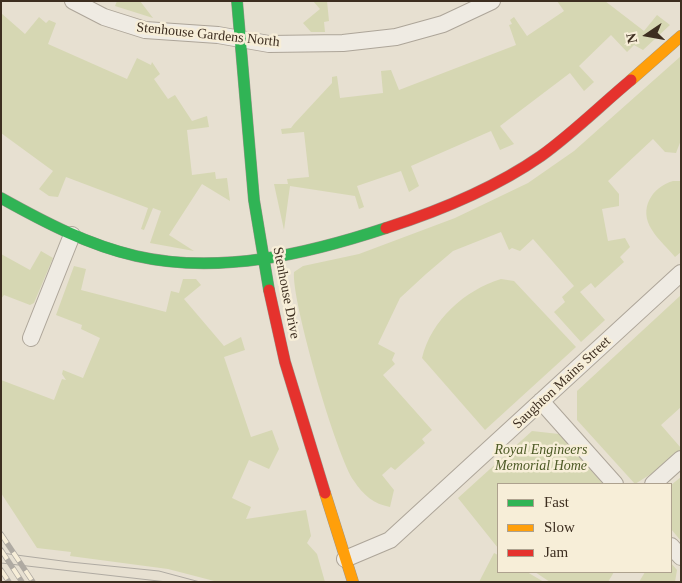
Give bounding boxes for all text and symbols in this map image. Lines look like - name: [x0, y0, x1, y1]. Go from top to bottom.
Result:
- north arrow: [622, 10, 672, 60]
- street label: Stenhouse Gardens North: [136, 19, 280, 51]
- text: N: [623, 32, 640, 45]
- street label: Stenhouse Drive: [269, 246, 303, 340]
- street label: Saughton Mains Street: [510, 333, 614, 433]
- park label: Royal Engineers Memorial Home: [495, 442, 587, 474]
- legend: [497, 483, 672, 573]
- text: Fast: [544, 494, 569, 510]
- text: Slow: [544, 519, 575, 535]
- text: Jam: [544, 544, 568, 560]

